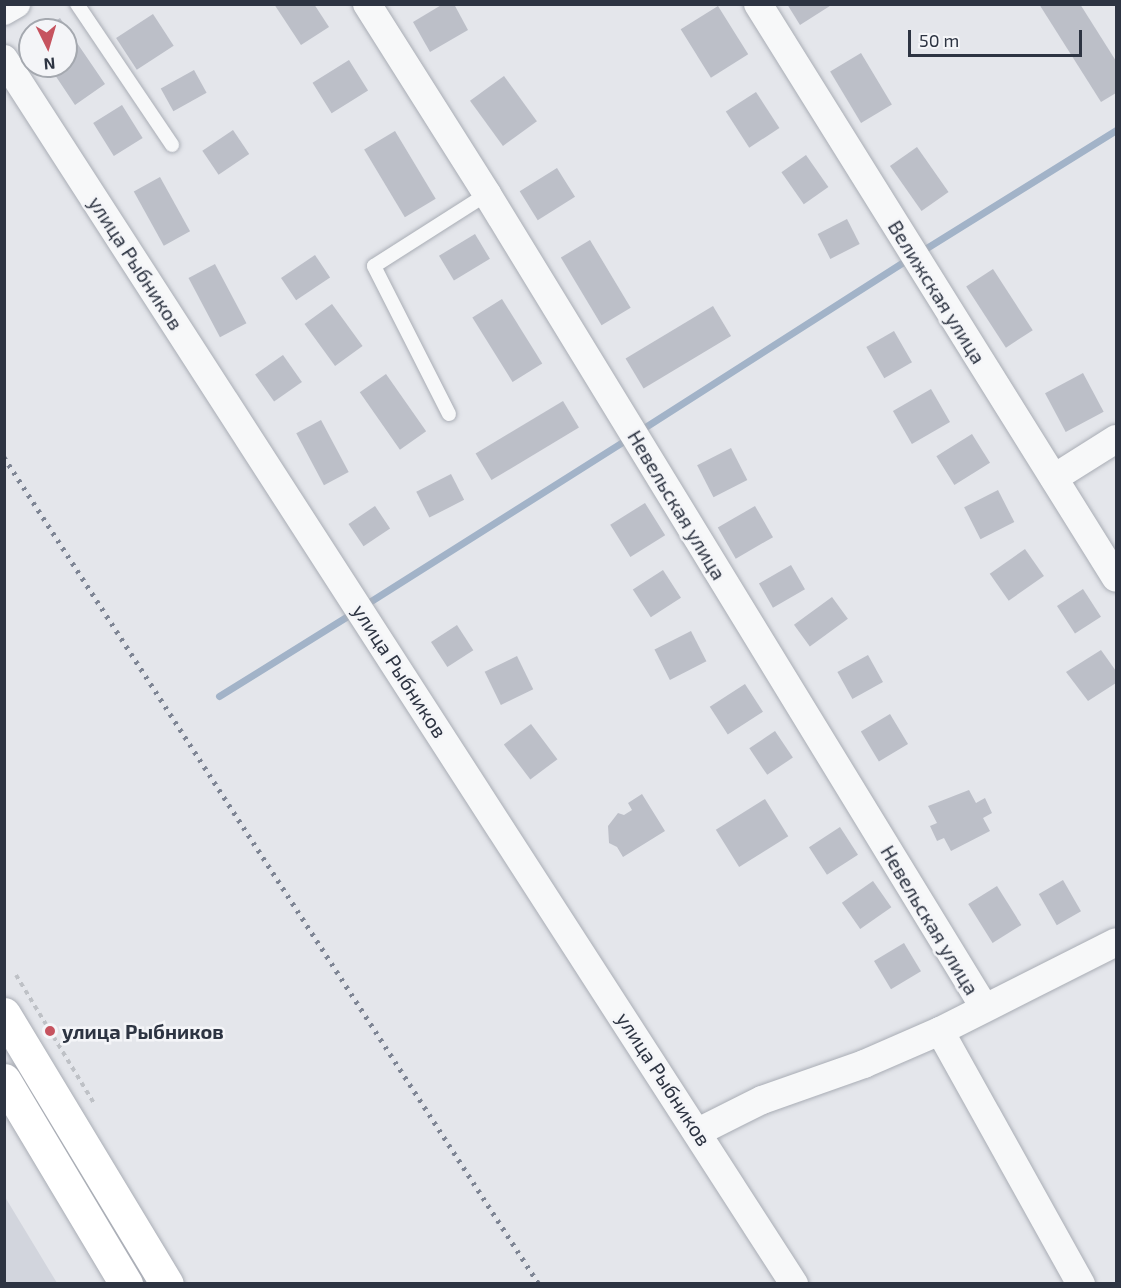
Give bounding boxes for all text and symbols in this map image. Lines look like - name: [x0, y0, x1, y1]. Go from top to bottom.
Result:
- north arrow: [18, 18, 78, 78]
- scale bar: [911, 18, 1085, 56]
- text: 50 m: [919, 29, 959, 51]
- text: N: [43, 54, 56, 74]
- street label: улица Рыбников: [84, 192, 188, 334]
- street label: Велижская улица: [883, 216, 991, 368]
- street label: Невельская улица: [623, 426, 731, 584]
- street label: улица Рыбников: [348, 600, 452, 742]
- street label: Невельская улица: [876, 841, 984, 999]
- street label: улица Рыбников: [612, 1008, 716, 1150]
- place label: улица Рыбников: [62, 1019, 224, 1043]
- marker: улица Рыбников: [43, 1024, 57, 1038]

